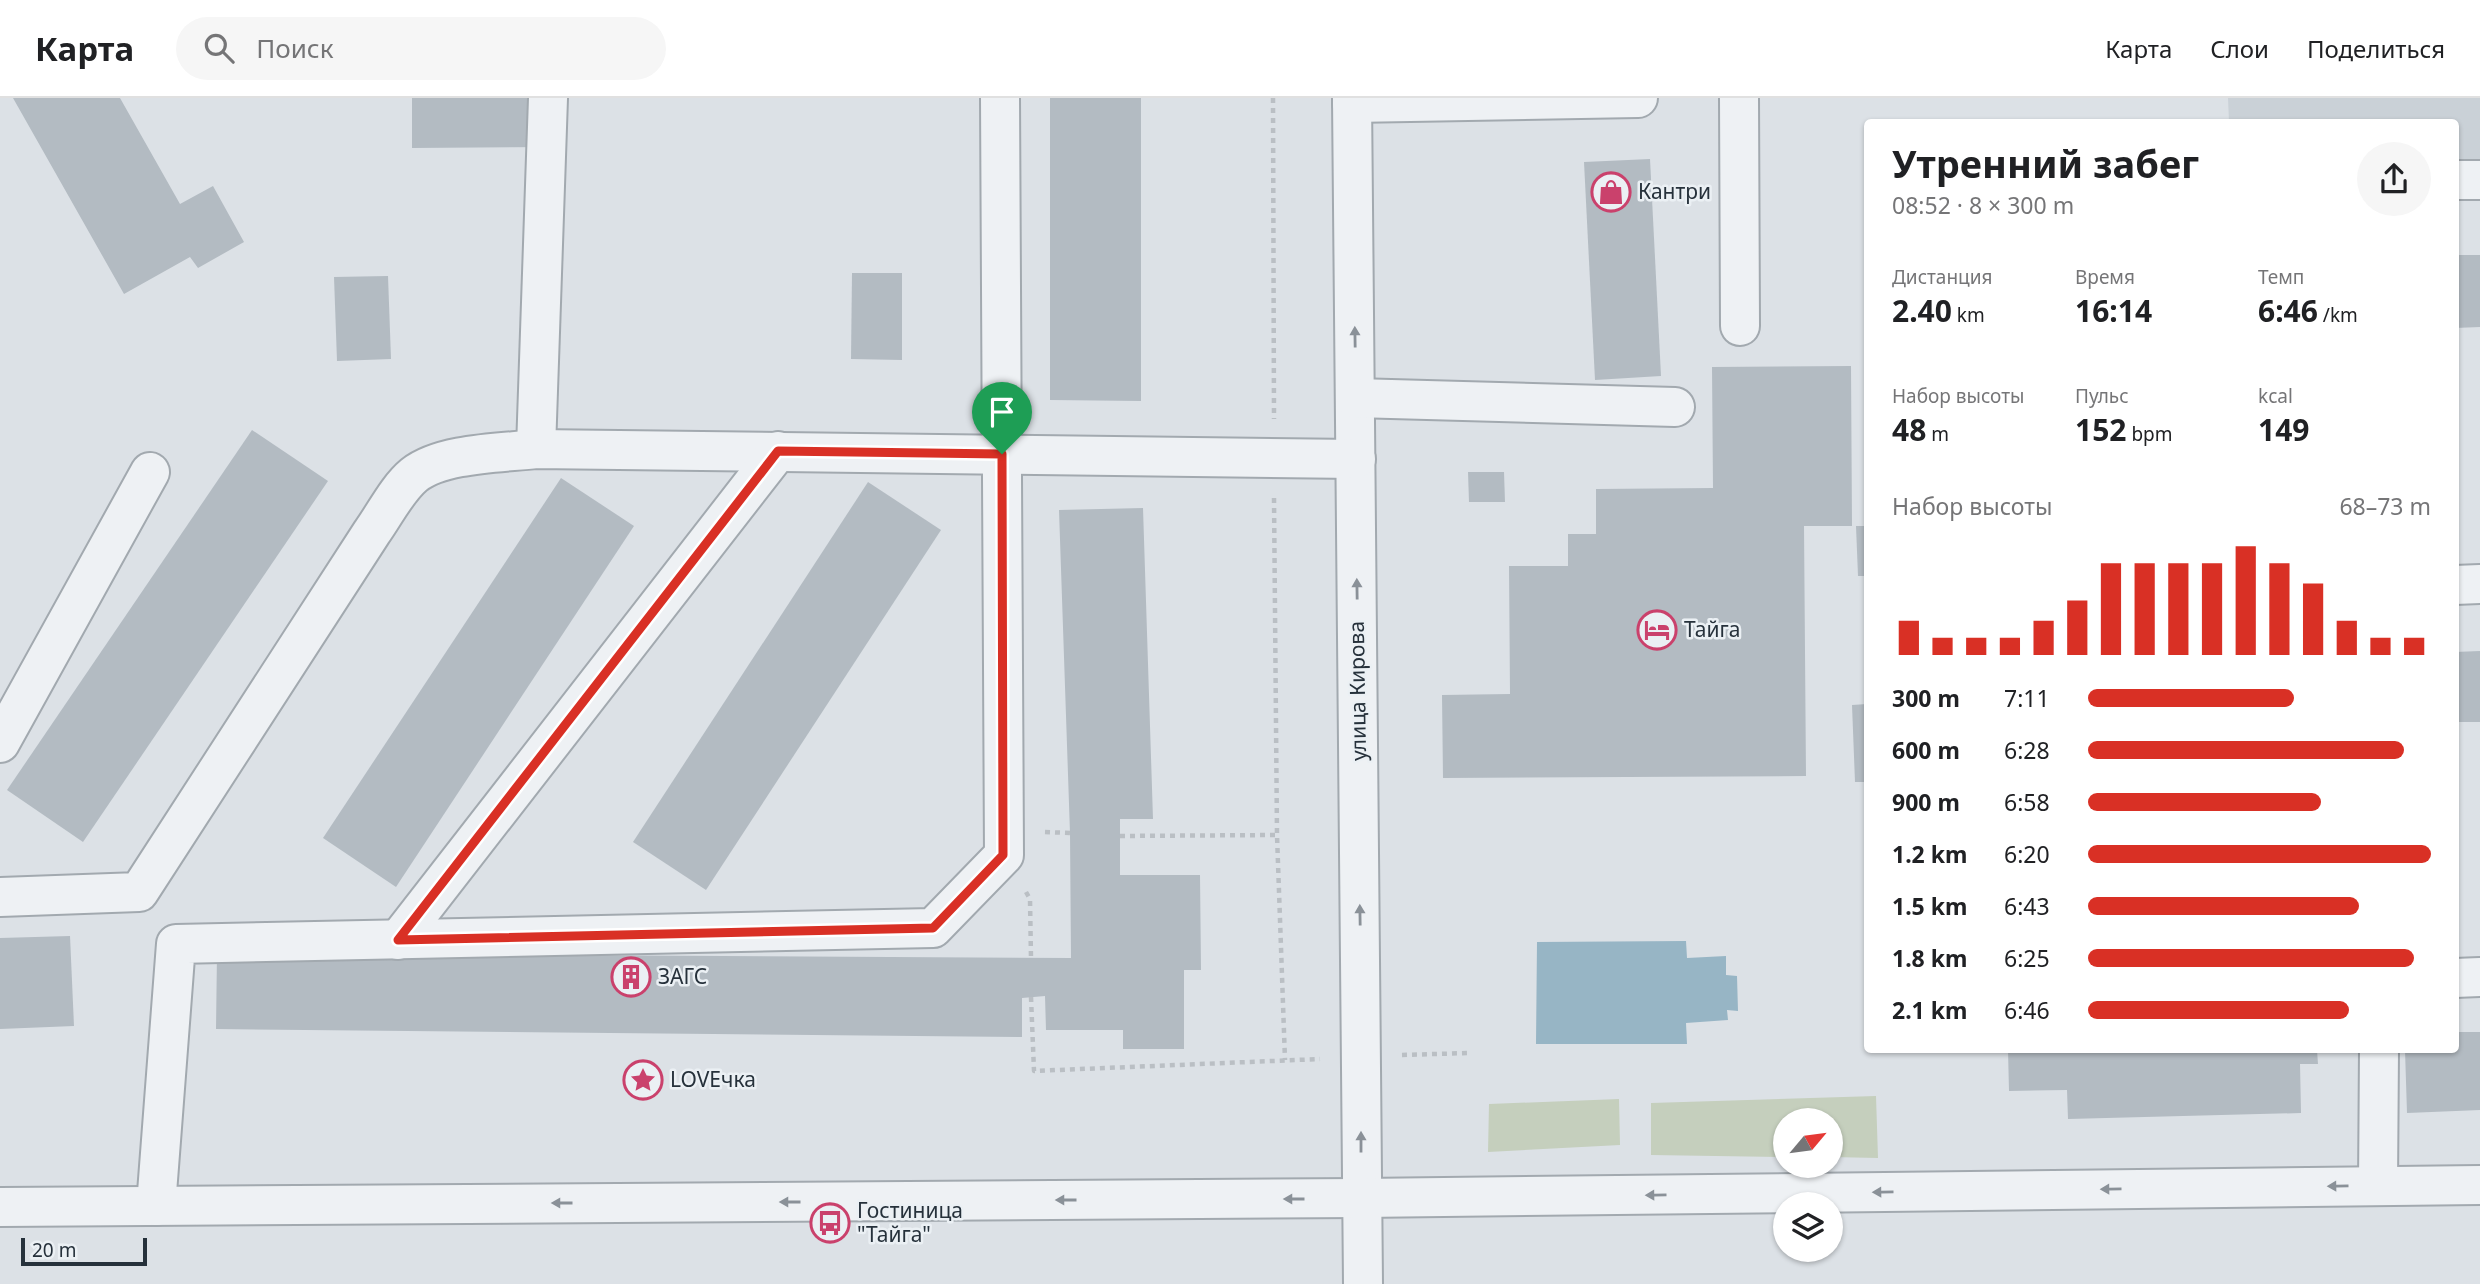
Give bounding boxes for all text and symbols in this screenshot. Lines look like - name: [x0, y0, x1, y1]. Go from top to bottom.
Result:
- search box: [176, 17, 666, 80]
- text: Карта: [35, 26, 134, 71]
- icon: search: [200, 29, 238, 67]
- text: Поиск: [256, 30, 333, 66]
- text: Карта: [2105, 32, 2172, 65]
- text: Слои: [2210, 32, 2269, 65]
- text: Поделиться: [2307, 32, 2445, 65]
- text: Утренний забег: [1892, 137, 2199, 189]
- button: share: [2357, 142, 2431, 216]
- shop icon: Кантри: [1590, 171, 1632, 213]
- place label: Кантри: [1638, 177, 1711, 205]
- text: 08:52 · 8 × 300 m: [1892, 189, 2074, 221]
- text: Дистанция: [1892, 264, 1992, 290]
- text: Время: [2075, 264, 2135, 290]
- text: Темп: [2258, 264, 2304, 290]
- text: 2.40: [1892, 290, 1952, 331]
- text: 16:14: [2075, 290, 2152, 331]
- text: 6:46: [2258, 290, 2318, 331]
- text: km: [1952, 302, 1985, 328]
- text: /km: [2318, 302, 2358, 328]
- one-way arrow: [1349, 326, 1360, 348]
- pin: [972, 382, 1032, 454]
- text: Набор высоты: [1892, 383, 2024, 409]
- text: Пульс: [2075, 383, 2129, 409]
- text: kcal: [2258, 383, 2293, 409]
- icon: arrive: [983, 393, 1021, 431]
- text: 48: [1892, 409, 1926, 450]
- text: 152: [2075, 409, 2126, 450]
- text: 149: [2258, 409, 2309, 450]
- text: m: [1926, 421, 1949, 447]
- text: bpm: [2126, 421, 2173, 447]
- text: Набор высоты: [1892, 490, 2052, 522]
- text: 68–73 m: [2339, 490, 2431, 522]
- one-way arrow: [1351, 578, 1363, 600]
- hotel icon: Тайга: [1636, 609, 1678, 651]
- place label: Тайга: [1684, 615, 1740, 643]
- street label: улица Кирова: [1342, 621, 1372, 761]
- text: 300 m: [1892, 682, 1960, 714]
- text: 7:11: [2004, 682, 2050, 714]
- text: 600 m: [1892, 734, 1960, 766]
- text: 6:28: [2004, 734, 2050, 766]
- text: 900 m: [1892, 786, 1960, 818]
- text: 6:58: [2004, 786, 2050, 818]
- text: 1.2 km: [1892, 838, 1967, 870]
- text: 6:20: [2004, 838, 2050, 870]
- text: 1.5 km: [1892, 890, 1967, 922]
- text: 6:43: [2004, 890, 2050, 922]
- one-way arrow: [1354, 904, 1365, 926]
- text: 1.8 km: [1892, 942, 1967, 974]
- text: 6:25: [2004, 942, 2050, 974]
- building icon: ЗАГС: [610, 956, 652, 998]
- place label: ЗАГС: [658, 962, 707, 990]
- text: 2.1 km: [1892, 994, 1967, 1026]
- text: 6:46: [2004, 994, 2050, 1026]
- place icon: LOVEчка: [622, 1059, 664, 1101]
- place label: LOVEчка: [670, 1065, 756, 1093]
- north arrow: [1773, 1108, 1843, 1178]
- map controls: [1773, 1108, 1843, 1262]
- one-way arrow: [1356, 1131, 1367, 1153]
- one-way arrow: [2327, 1180, 2349, 1192]
- one-way arrow: [2100, 1183, 2122, 1195]
- one-way arrow: [1872, 1186, 1894, 1198]
- one-way arrow: [1645, 1189, 1667, 1200]
- button: layers: [1773, 1192, 1843, 1262]
- one-way arrow: [1282, 1193, 1304, 1204]
- one-way arrow: [1055, 1194, 1077, 1206]
- one-way arrow: [778, 1196, 800, 1208]
- place label: Гостиница "Тайга": [857, 1196, 963, 1248]
- one-way arrow: [551, 1197, 573, 1209]
- bus stop icon: Гостиница "Тайга": [809, 1202, 851, 1244]
- scale bar: [21, 1235, 147, 1267]
- text: 20 m: [32, 1237, 76, 1263]

